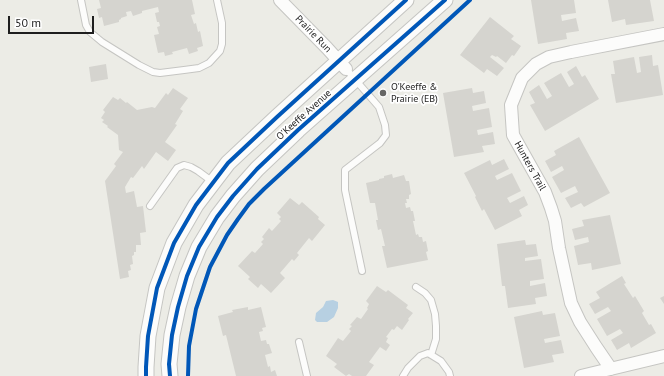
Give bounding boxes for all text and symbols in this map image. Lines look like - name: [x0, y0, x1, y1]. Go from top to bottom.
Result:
- scale bar: [10, 8, 96, 34]
- street label: Prairie Run: [292, 13, 334, 55]
- text: 50 m: [15, 15, 41, 30]
- place label: O'Keeffe & Prairie (EB): [391, 81, 438, 104]
- street label: O'Keeffe Avenue: [274, 87, 334, 143]
- marker: O'Keeffe & Prairie (EB): [378, 88, 388, 98]
- street label: Hunters Trail: [511, 139, 549, 193]

